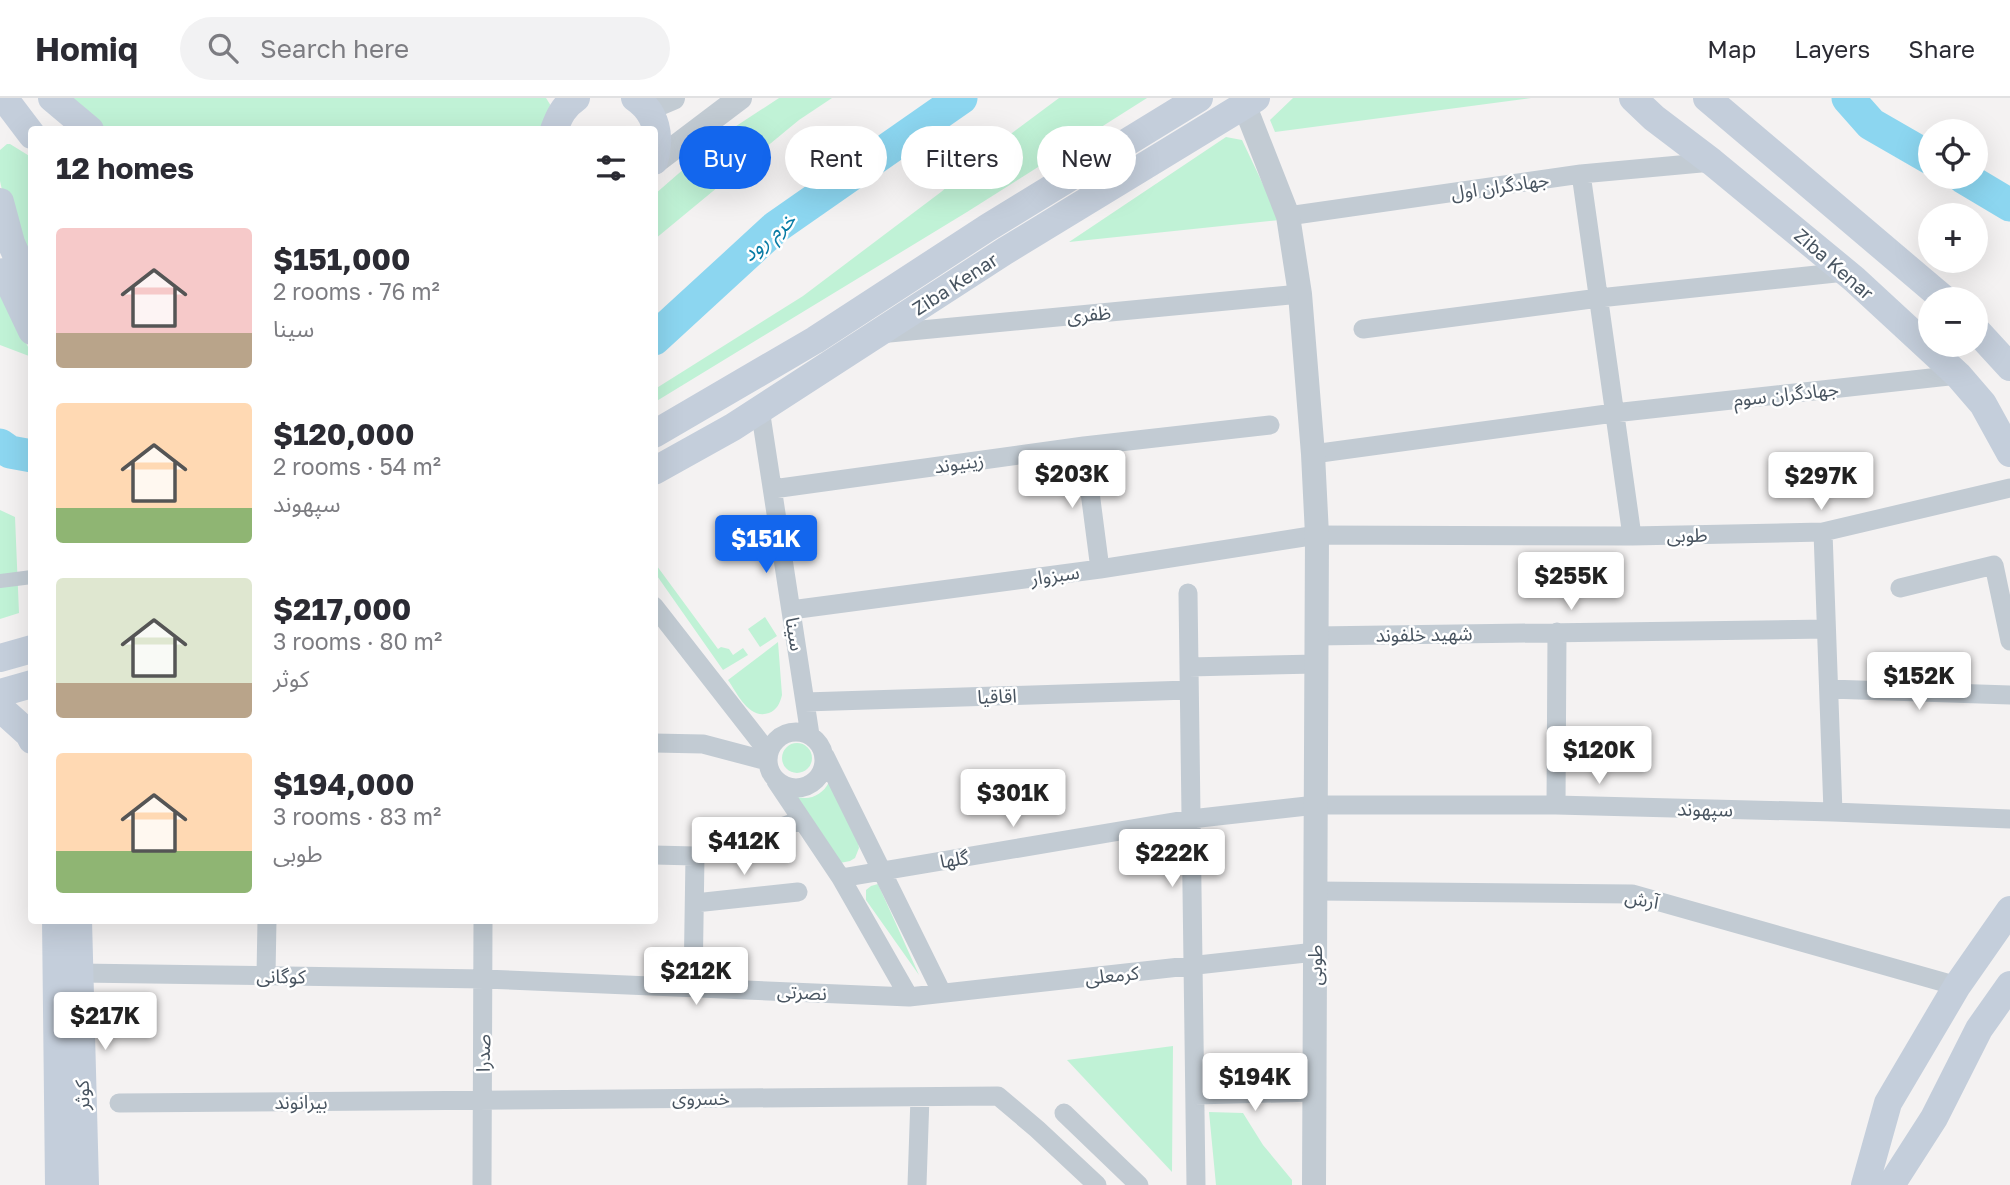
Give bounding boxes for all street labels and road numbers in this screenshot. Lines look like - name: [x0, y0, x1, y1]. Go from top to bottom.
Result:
- street label: جهادگران اول: [1449, 167, 1551, 205]
- street label: Ziba Kenar: [1790, 223, 1879, 305]
- street label: Ziba Kenar: [908, 247, 1002, 320]
- street label: ظفری: [1066, 300, 1112, 328]
- street label: جهادگران سوم: [1732, 377, 1840, 414]
- street label: زینیوند: [933, 448, 985, 478]
- street label: طوبی: [1666, 523, 1708, 547]
- street label: سبزوار: [1028, 560, 1081, 590]
- street label: سینا: [781, 615, 810, 653]
- street label: شهید خلفوند: [1375, 621, 1473, 647]
- street label: اقاقیا: [977, 683, 1017, 708]
- street label: سپهوند: [1677, 797, 1733, 823]
- street label: گلها: [938, 845, 971, 872]
- street label: آرش: [1623, 884, 1662, 914]
- street label: طوبی: [1303, 944, 1327, 985]
- street label: کرمعلی: [1084, 960, 1141, 990]
- street label: کوگانی: [256, 964, 307, 988]
- street label: نصرتی: [777, 979, 827, 1005]
- street label: صدرا: [471, 1034, 495, 1072]
- street label: کوثر: [70, 1079, 94, 1111]
- street label: خسروی: [672, 1086, 730, 1110]
- street label: بیرانوند: [274, 1090, 328, 1114]

